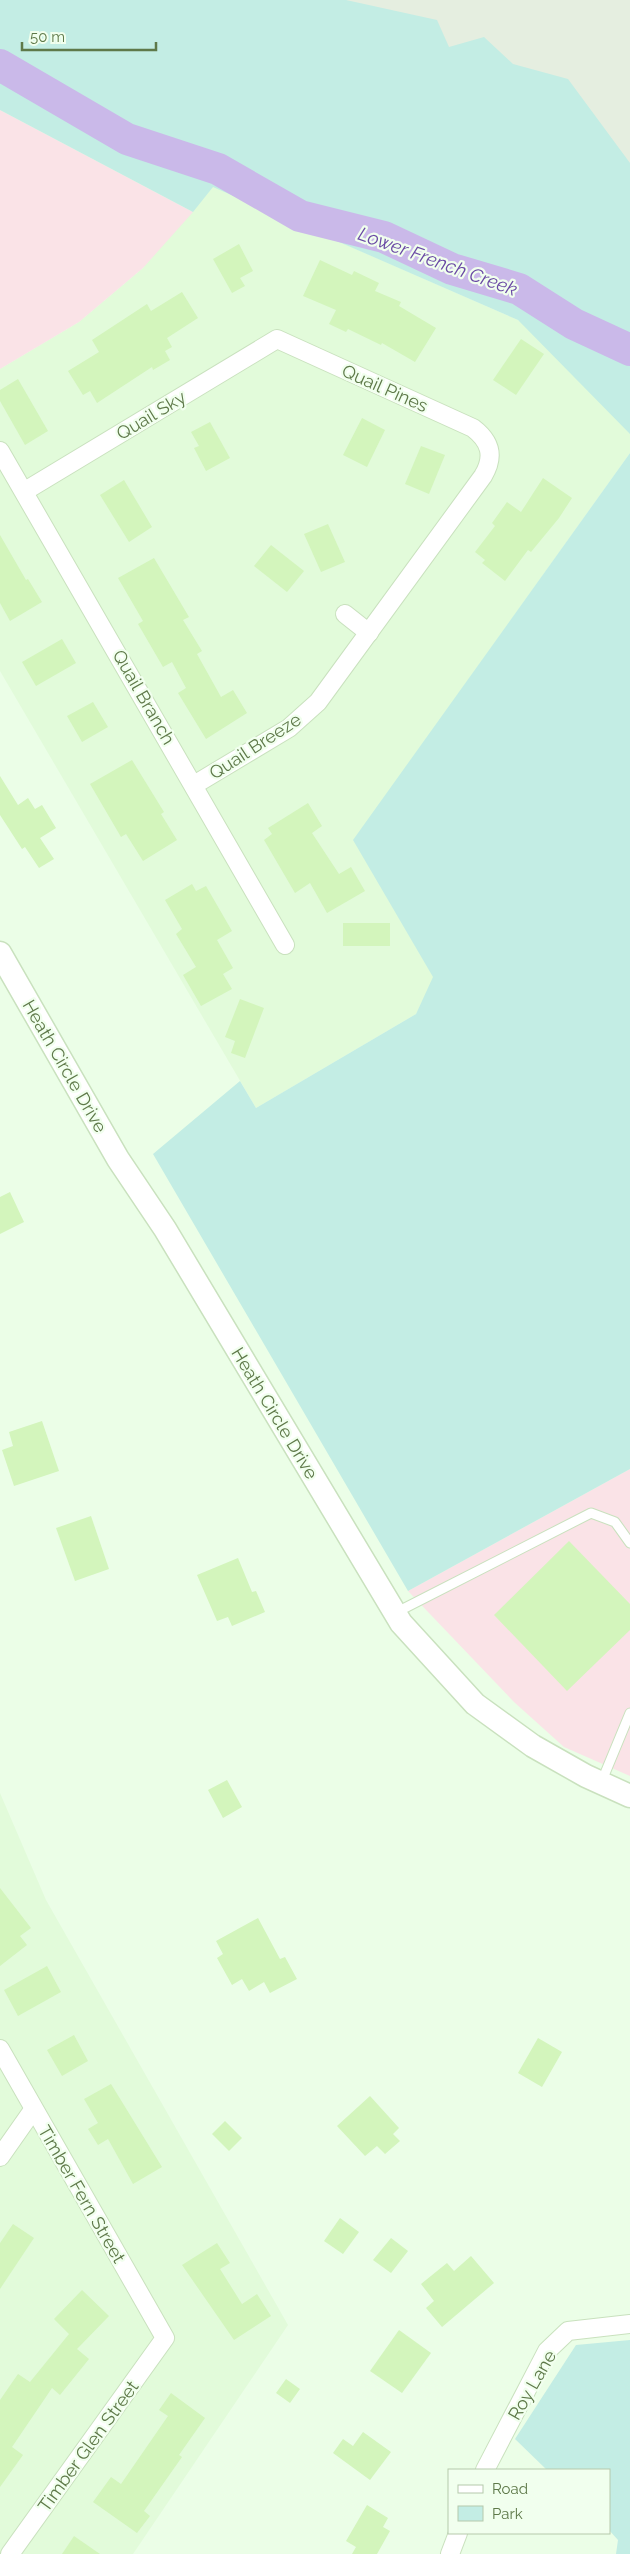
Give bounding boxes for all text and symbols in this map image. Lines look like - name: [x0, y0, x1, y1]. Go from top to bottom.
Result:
- scale bar: [22, 20, 156, 52]
- text: 50 m: [30, 28, 65, 46]
- water label: Lower French Creek: [355, 222, 521, 300]
- street label: Quail Pines: [339, 360, 431, 416]
- street label: Quail Sky: [113, 386, 190, 444]
- street label: Quail Branch: [108, 646, 180, 748]
- street label: Quail Breeze: [205, 708, 305, 783]
- street label: Heath Circle Drive: [18, 996, 112, 1136]
- street label: Heath Circle Drive: [227, 1343, 323, 1483]
- street label: Timber Fern Street: [34, 2121, 130, 2267]
- street label: Roy Lane: [504, 2346, 561, 2424]
- street label: Timber Glen Street: [33, 2376, 143, 2516]
- legend: [448, 2469, 610, 2534]
- text: Road: [492, 2480, 528, 2498]
- text: Park: [492, 2505, 523, 2523]

